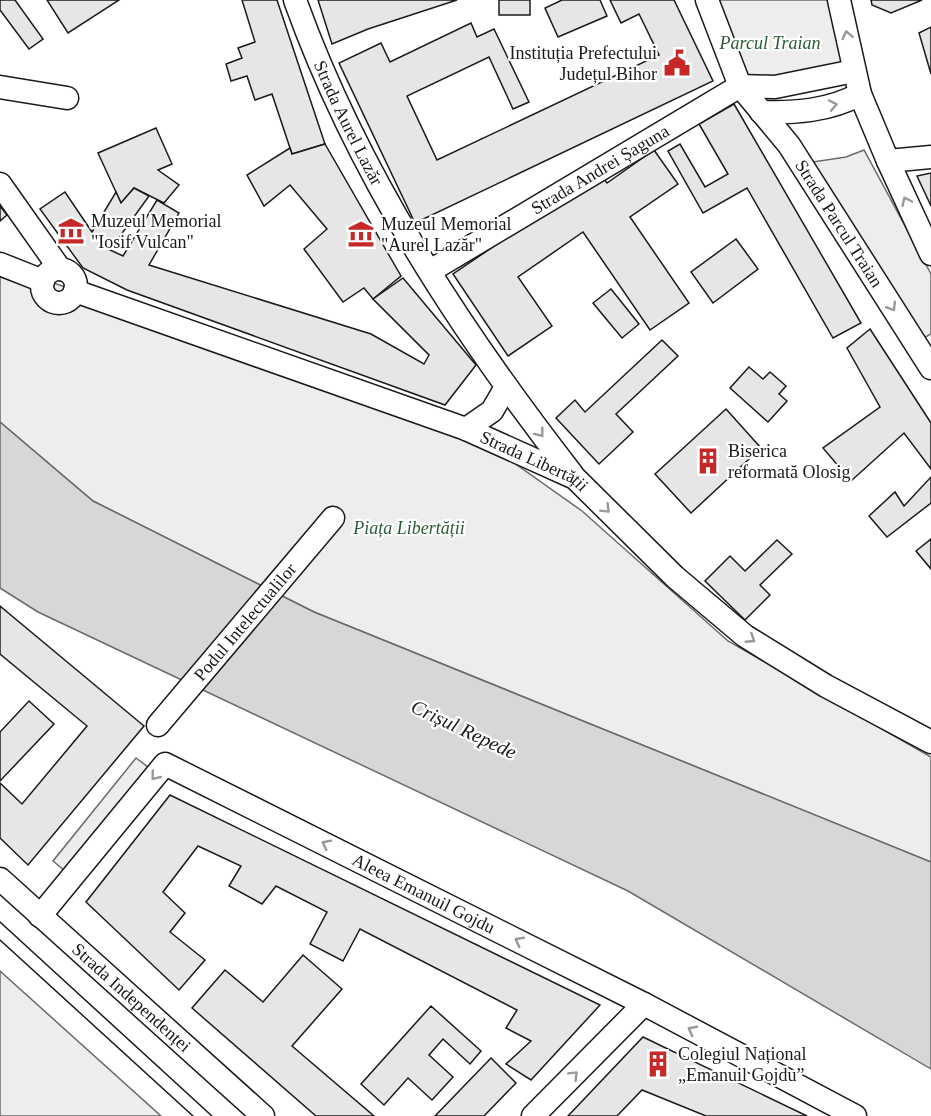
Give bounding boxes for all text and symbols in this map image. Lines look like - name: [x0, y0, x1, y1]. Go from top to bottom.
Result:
- one-way arrow: [841, 31, 854, 41]
- park label: Parcul Traian: [719, 33, 820, 53]
- place label: Instituția Prefectului Județul Bihor: [510, 43, 657, 84]
- public building icon: Instituția Prefectului Județul Bihor: [662, 48, 692, 78]
- street label: Strada Aurel Lazăr: [310, 58, 387, 189]
- one-way arrow: [827, 99, 837, 112]
- street label: Strada Andrei Șaguna: [527, 121, 673, 218]
- street label: Strada Parcul Traian: [791, 156, 887, 291]
- one-way arrow: [902, 196, 914, 207]
- place label: Muzeul Memorial "Iosif Vulcan": [91, 211, 221, 252]
- place label: Muzeul Memorial "Aurel Lazăr": [381, 214, 511, 255]
- museum icon: Muzeul Memorial "Iosif Vulcan": [56, 216, 86, 246]
- museum icon: Muzeul Memorial "Aurel Lazăr": [346, 219, 376, 249]
- one-way arrow: [885, 300, 896, 311]
- one-way arrow: [532, 426, 543, 437]
- street label: Strada Libertății: [477, 427, 592, 495]
- place label: Biserica reformată Olosig: [728, 441, 850, 482]
- building icon: Biserica reformată Olosig: [693, 446, 723, 476]
- one-way arrow: [599, 502, 610, 513]
- park label: Piața Libertății: [352, 518, 465, 538]
- street label: Podul Intelectualilor: [190, 559, 300, 685]
- one-way arrow: [745, 632, 756, 643]
- water label: Crișul Repede: [407, 695, 520, 764]
- one-way arrow: [152, 769, 163, 780]
- one-way arrow: [321, 840, 332, 851]
- street label: Aleea Emanuil Gojdu: [349, 849, 498, 938]
- one-way arrow: [514, 937, 525, 948]
- street label: Strada Independenței: [68, 939, 195, 1056]
- one-way arrow: [688, 1025, 699, 1037]
- place label: Colegiul Național „Emanuil Gojdu”: [678, 1044, 806, 1085]
- building icon: Colegiul Național „Emanuil Gojdu”: [643, 1049, 673, 1079]
- one-way arrow: [567, 1071, 578, 1082]

